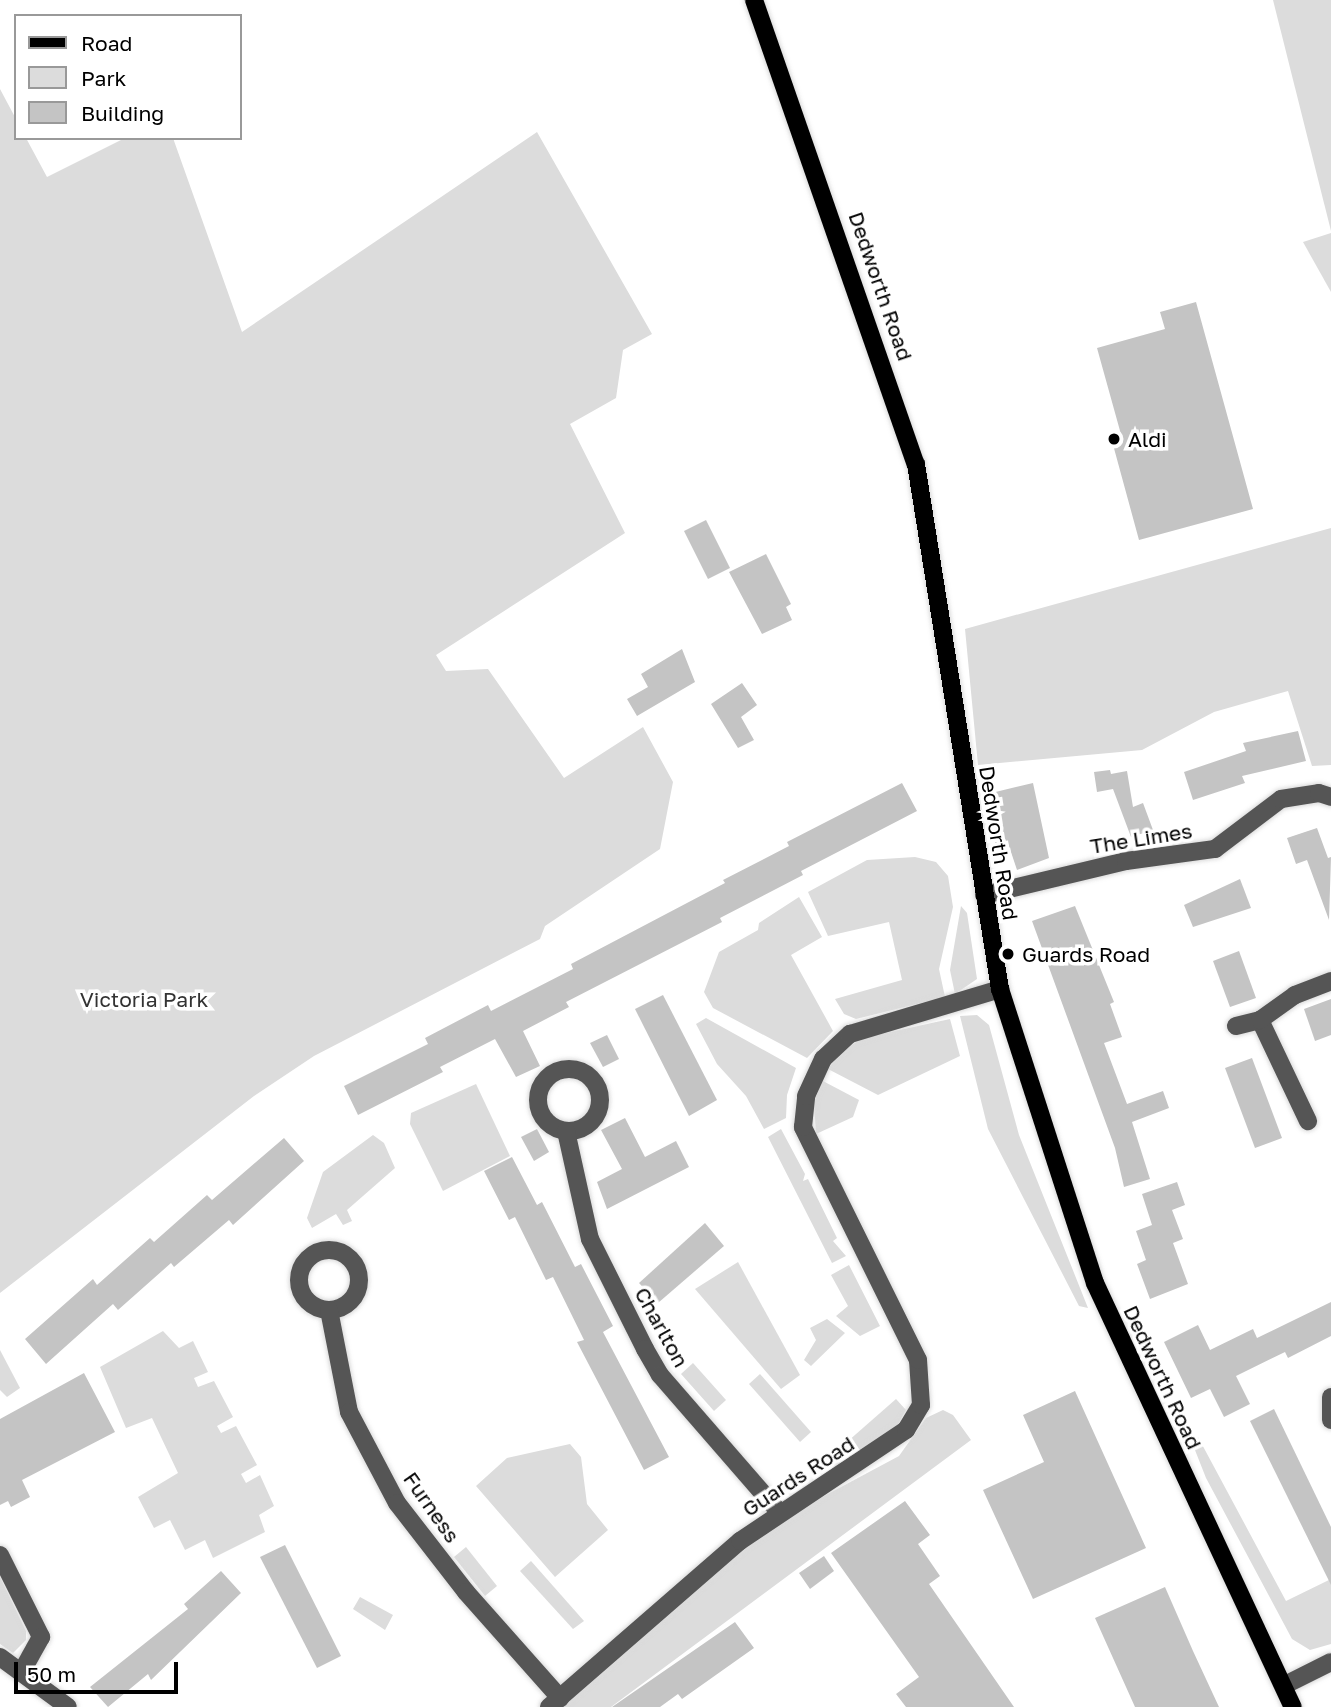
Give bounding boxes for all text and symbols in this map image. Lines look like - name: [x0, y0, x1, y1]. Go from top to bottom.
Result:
- legend: [14, 14, 242, 140]
- text: Road: [81, 30, 132, 56]
- text: Park: [81, 65, 126, 91]
- text: Building: [81, 100, 164, 126]
- street label: Dedworth Road: [844, 208, 918, 364]
- place label: Aldi: [1128, 426, 1167, 452]
- marker: Aldi: [1106, 431, 1122, 447]
- street label: Dedworth Road: [974, 764, 1024, 922]
- street label: The Limes: [1088, 818, 1194, 858]
- place label: Guards Road: [1022, 941, 1150, 967]
- marker: Guards Road: [1000, 946, 1016, 962]
- park label: Victoria Park: [80, 986, 208, 1012]
- street label: Charlton: [630, 1283, 694, 1371]
- street label: Dedworth Road: [1119, 1301, 1207, 1453]
- street label: Guards Road: [737, 1431, 859, 1521]
- street label: Furness: [399, 1467, 465, 1547]
- scale bar: [18, 1648, 182, 1692]
- text: 50 m: [27, 1661, 76, 1687]

